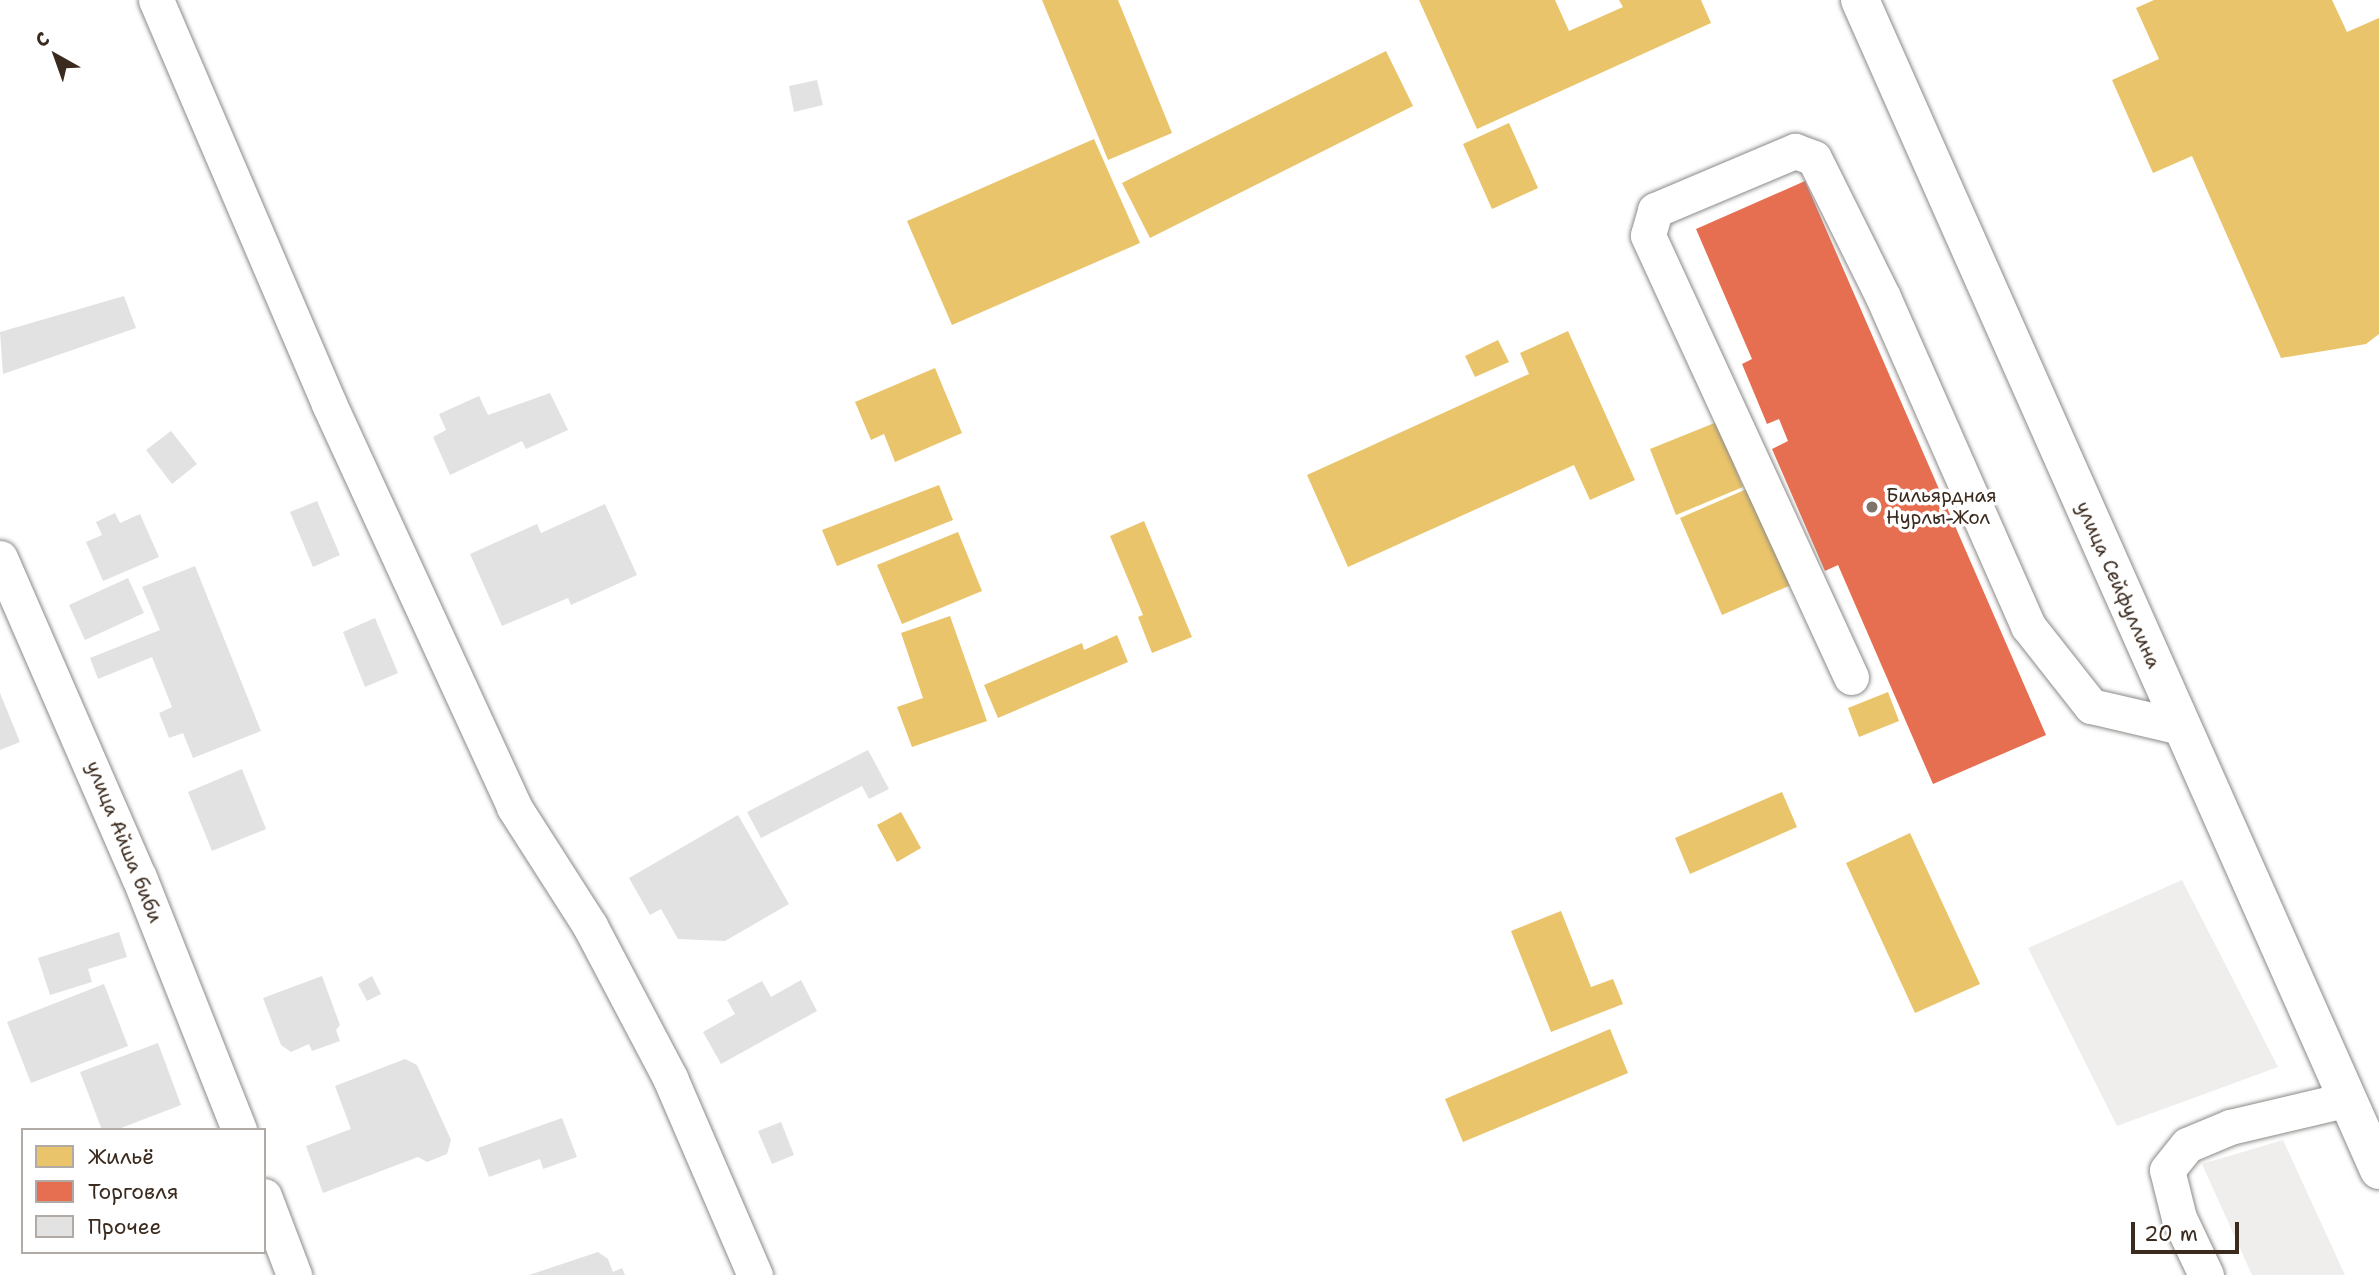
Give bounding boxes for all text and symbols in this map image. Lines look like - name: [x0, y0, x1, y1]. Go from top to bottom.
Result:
- north arrow: [21, 21, 91, 91]
- text: С: [30, 26, 55, 53]
- place label: Бильярдная Нурлы-Жол: [1886, 485, 1997, 529]
- street label: улица Сейфуллина: [2071, 498, 2165, 672]
- marker: Бильярдная Нурлы-Жол: [1864, 499, 1880, 515]
- street label: улица Айша биби: [81, 758, 167, 926]
- legend: [21, 1128, 266, 1254]
- text: Жильё: [88, 1143, 154, 1171]
- text: Торговля: [88, 1178, 178, 1206]
- scale bar: [2134, 1208, 2242, 1252]
- text: Прочее: [88, 1213, 161, 1241]
- text: 20 m: [2144, 1220, 2198, 1248]

